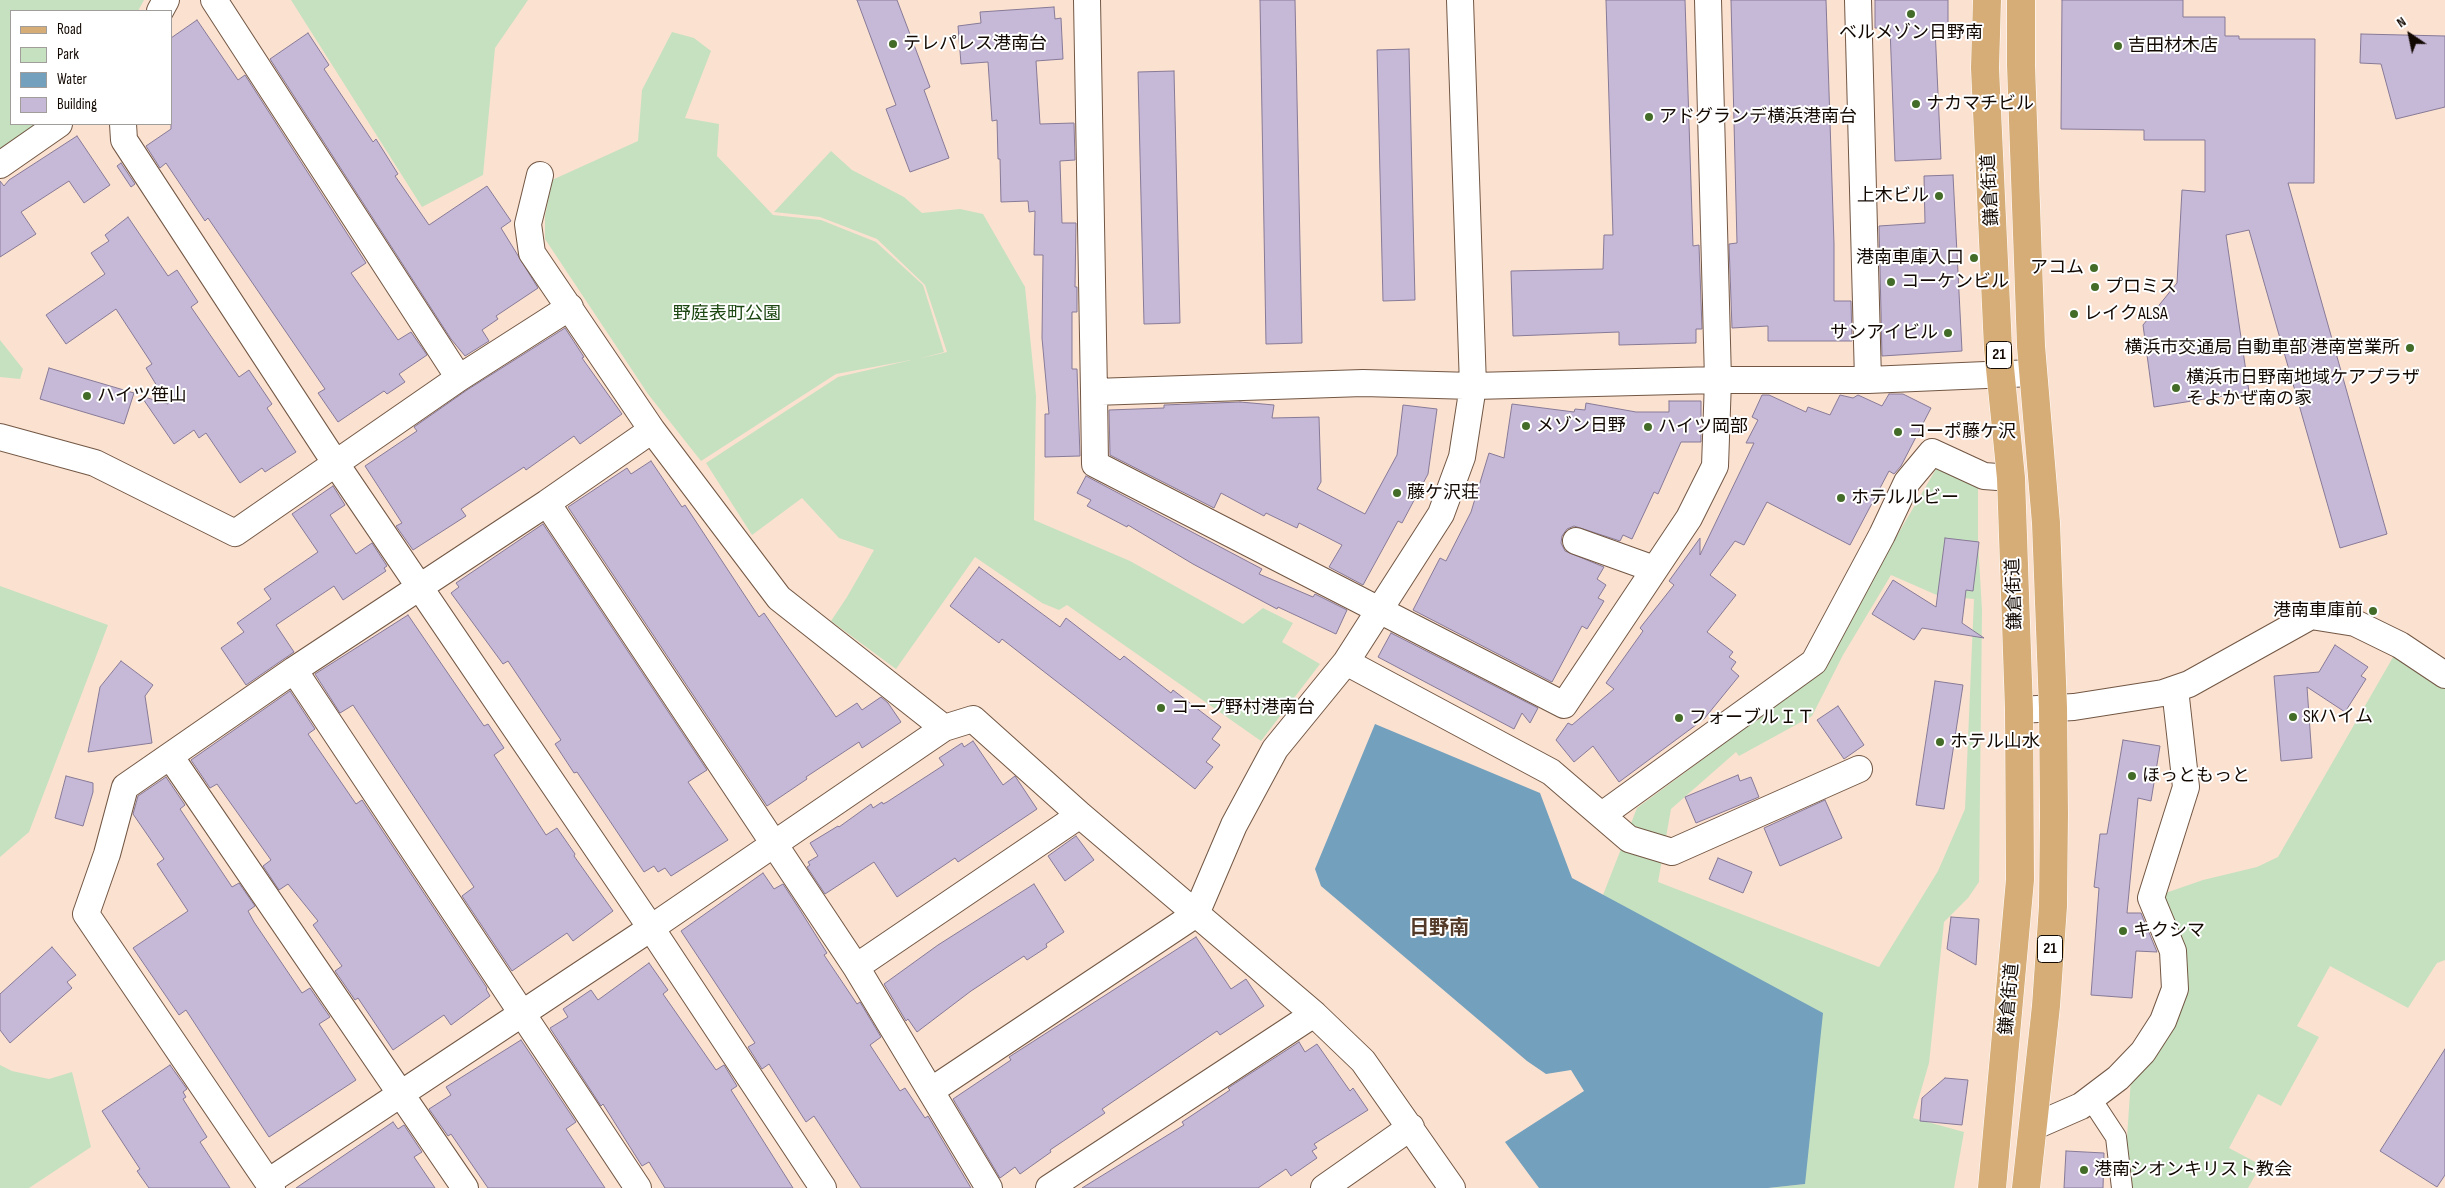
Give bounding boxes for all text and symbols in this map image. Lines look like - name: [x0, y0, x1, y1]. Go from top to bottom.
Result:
- marker: ベルメゾン日野南: [1905, 8, 1917, 20]
- legend: [10, 10, 172, 125]
- north arrow: [2385, 10, 2435, 60]
- text: N: [2393, 13, 2409, 31]
- text: Road: [57, 20, 82, 39]
- place label: ベルメゾン日野南: [1839, 22, 1983, 44]
- place label: テレパレス港南台: [903, 33, 1047, 55]
- place label: 吉田材木店: [2128, 35, 2218, 57]
- marker: テレパレス港南台: [887, 38, 899, 50]
- marker: 吉田材木店: [2112, 40, 2124, 52]
- text: Park: [57, 45, 79, 64]
- text: Water: [57, 70, 87, 89]
- place label: ナカマチビル: [1926, 93, 2034, 115]
- text: Building: [57, 95, 97, 114]
- marker: ナカマチビル: [1910, 98, 1922, 110]
- place label: アドグランデ横浜港南台: [1659, 106, 1857, 128]
- marker: アドグランデ横浜港南台: [1643, 111, 1655, 123]
- street label: 鎌倉街道: [1978, 153, 2004, 227]
- place label: 上木ビル: [1857, 185, 1929, 207]
- marker: 上木ビル: [1933, 190, 1945, 202]
- place label: 港南車庫入口: [1856, 247, 1964, 269]
- marker: 港南車庫入口: [1968, 252, 1980, 264]
- place label: アコム: [2030, 257, 2084, 279]
- marker: アコム: [2088, 262, 2100, 274]
- place label: コーケンビル: [1901, 271, 2009, 293]
- marker: コーケンビル: [1885, 276, 1897, 288]
- place label: プロミス: [2105, 276, 2177, 298]
- marker: プロミス: [2089, 281, 2101, 293]
- park label: 野庭表町公園: [673, 303, 781, 325]
- place label: レイクALSA: [2084, 303, 2168, 325]
- marker: レイクALSA: [2068, 308, 2080, 320]
- place label: サンアイビル: [1830, 322, 1938, 344]
- marker: サンアイビル: [1942, 327, 1954, 339]
- place label: 横浜市交通局 自動車部 港南営業所: [2124, 337, 2400, 359]
- road number: 21: [1986, 342, 2012, 368]
- marker: 横浜市交通局 自動車部 港南営業所: [2404, 342, 2416, 354]
- place label: 横浜市日野南地域ケアプラザ そよかぜ南の家: [2186, 367, 2420, 409]
- marker: 横浜市日野南地域ケアプラザ そよかぜ南の家: [2170, 382, 2182, 394]
- place label: ハイツ笹山: [97, 385, 187, 407]
- marker: ハイツ笹山: [81, 390, 93, 402]
- place label: メゾン日野: [1536, 415, 1626, 437]
- place label: ハイツ岡部: [1658, 416, 1748, 438]
- marker: メゾン日野: [1520, 420, 1532, 432]
- marker: ハイツ岡部: [1642, 421, 1654, 433]
- place label: コーポ藤ケ沢: [1908, 421, 2016, 443]
- marker: コーポ藤ケ沢: [1892, 426, 1904, 438]
- place label: 藤ケ沢荘: [1407, 482, 1479, 504]
- marker: 藤ケ沢荘: [1391, 487, 1403, 499]
- place label: ホテルルビー: [1851, 487, 1959, 509]
- marker: ホテルルビー: [1835, 492, 1847, 504]
- street label: 鎌倉街道: [2003, 558, 2027, 630]
- place label: 港南車庫前: [2273, 600, 2363, 622]
- marker: 港南車庫前: [2367, 605, 2379, 617]
- place label: コープ野村港南台: [1171, 697, 1315, 719]
- marker: コープ野村港南台: [1155, 702, 1167, 714]
- place label: SKハイム: [2303, 706, 2373, 728]
- place label: フォーブルＩＴ: [1689, 707, 1815, 729]
- marker: SKハイム: [2287, 711, 2299, 723]
- marker: フォーブルＩＴ: [1673, 712, 1685, 724]
- place label: ホテル山水: [1950, 731, 2040, 753]
- marker: ホテル山水: [1934, 736, 1946, 748]
- place label: ほっともっと: [2142, 765, 2250, 787]
- marker: ほっともっと: [2126, 770, 2138, 782]
- district label: 日野南: [1409, 917, 1469, 941]
- place label: キクシマ: [2133, 920, 2205, 942]
- marker: キクシマ: [2117, 925, 2129, 937]
- road number: 21: [2038, 936, 2062, 962]
- street label: 鎌倉街道: [1996, 962, 2024, 1036]
- place label: 港南シオンキリスト教会: [2094, 1159, 2292, 1181]
- marker: 港南シオンキリスト教会: [2078, 1164, 2090, 1176]

